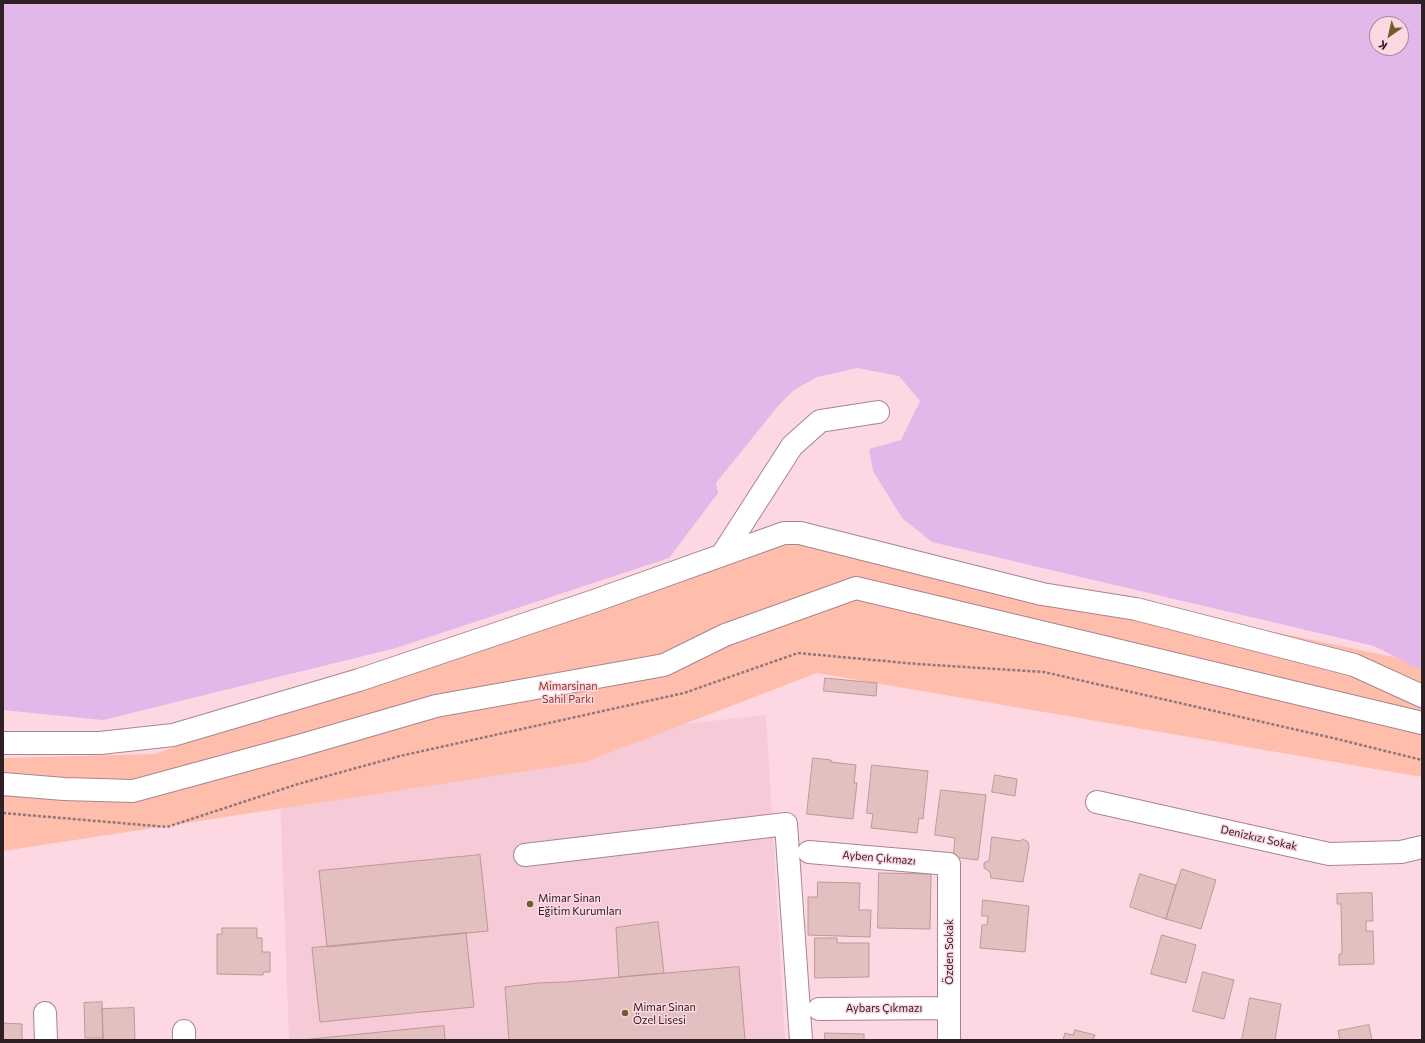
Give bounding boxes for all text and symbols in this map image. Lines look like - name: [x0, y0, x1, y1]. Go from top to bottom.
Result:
- north arrow: [1369, 16, 1409, 56]
- text: K: [1376, 38, 1389, 53]
- park label: Mimarsinan Sahil Parkı: [538, 679, 598, 705]
- street label: Denizkızı Sokak: [1219, 823, 1299, 853]
- street label: Ayben Çıkmazı: [842, 848, 916, 868]
- place label: Mimar Sinan Eğitim Kurumları: [538, 891, 622, 917]
- marker: Mimar Sinan Eğitim Kurumları: [525, 899, 535, 909]
- street label: Özden Sokak: [942, 919, 956, 985]
- place label: Mimar Sinan Özel Lisesi: [633, 1000, 696, 1026]
- street label: Aybars Çıkmazı: [846, 1001, 922, 1015]
- marker: Mimar Sinan Özel Lisesi: [620, 1008, 630, 1018]

